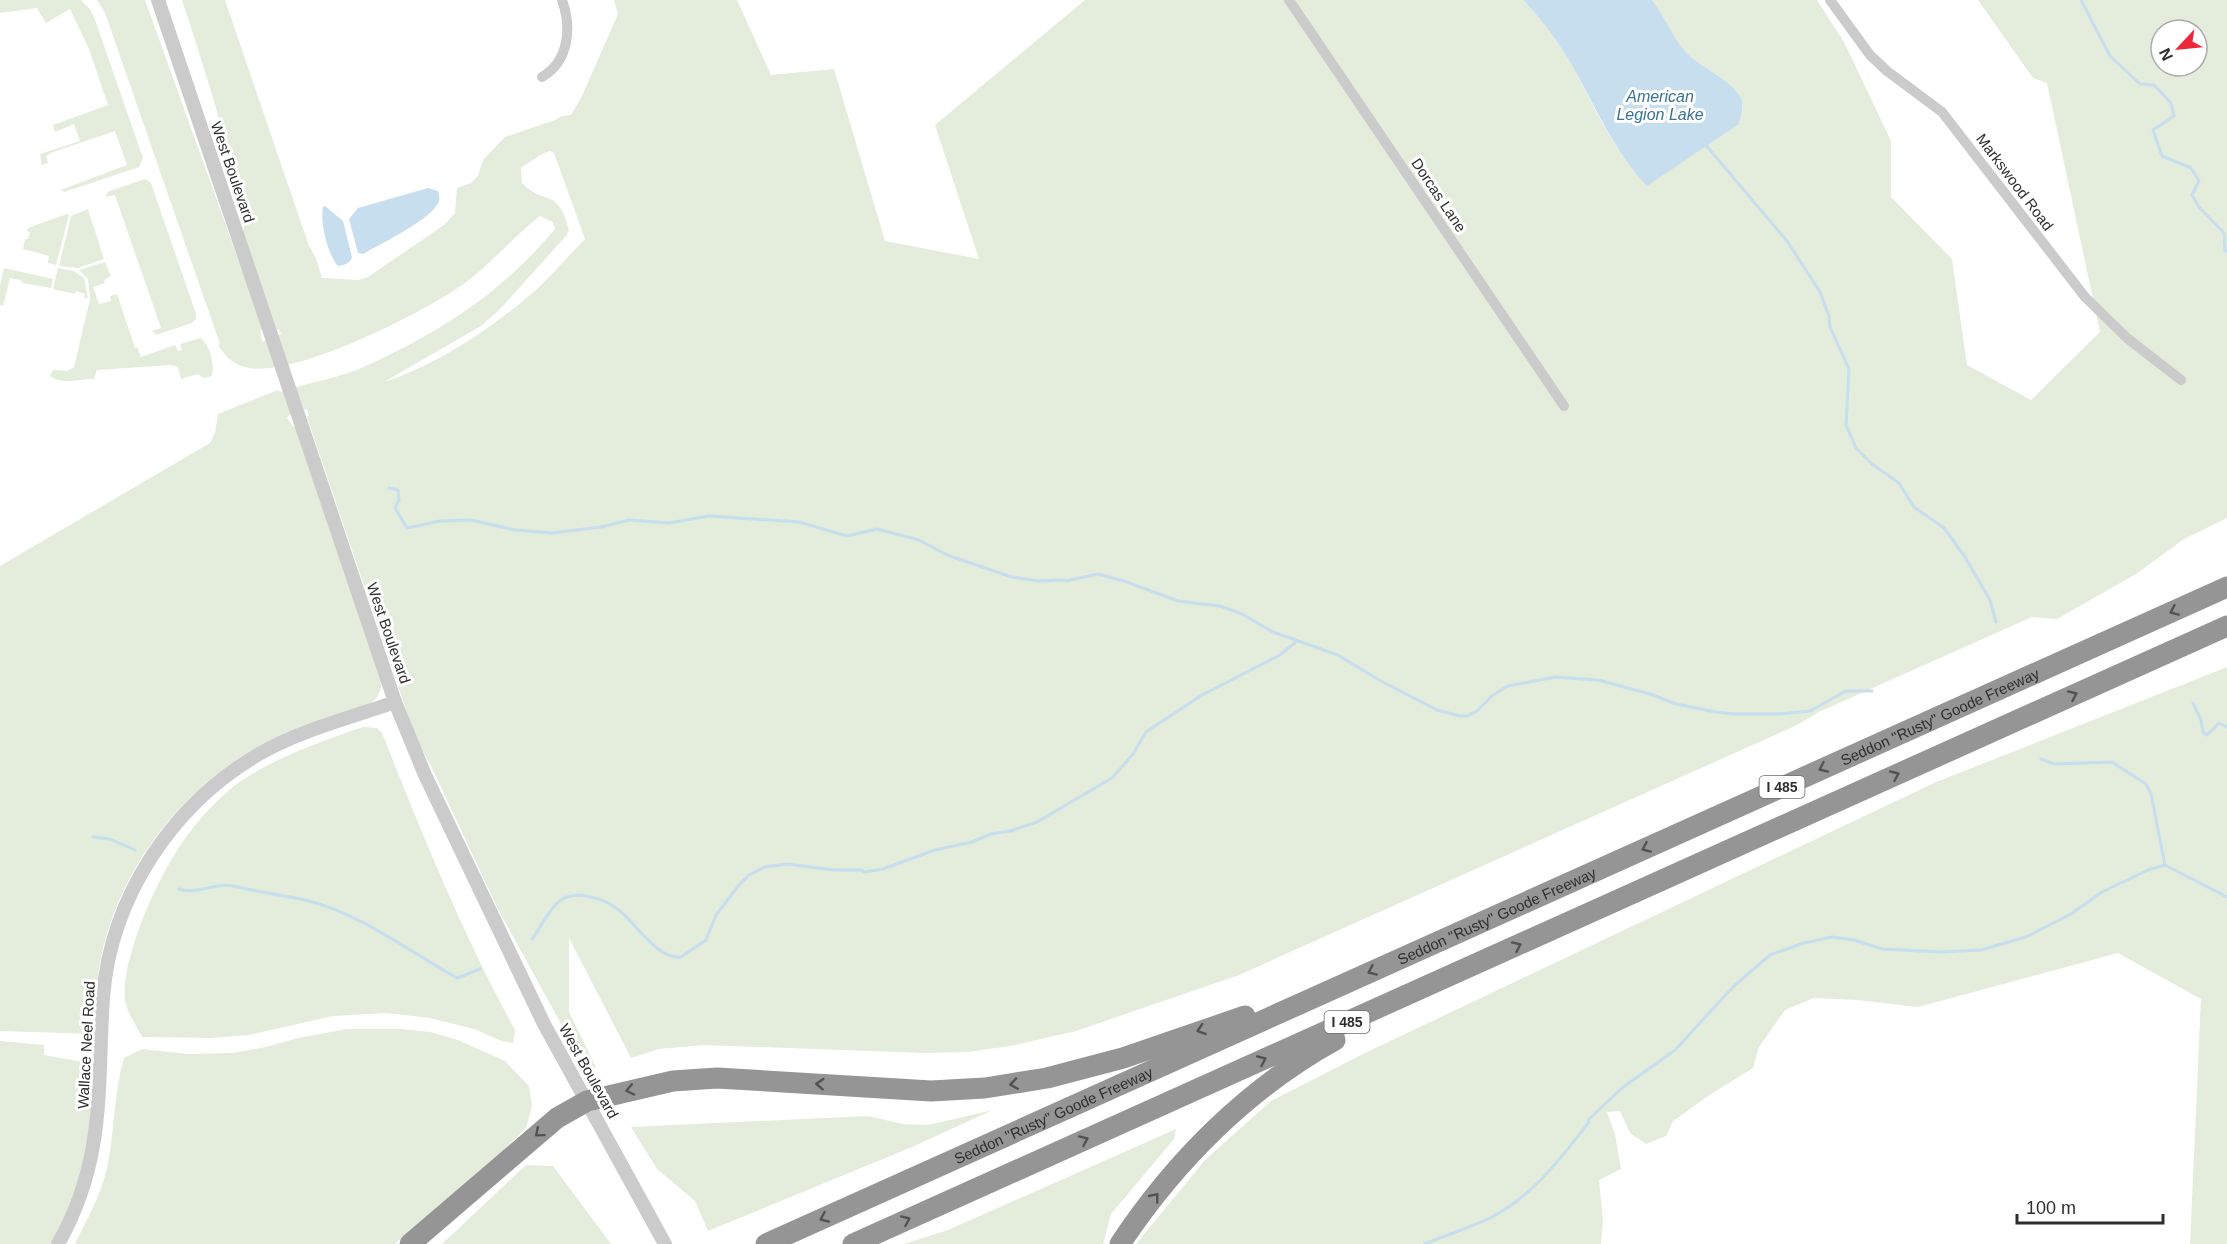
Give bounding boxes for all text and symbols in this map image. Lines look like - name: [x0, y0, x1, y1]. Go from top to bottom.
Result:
- north arrow: [2149, 18, 2209, 78]
- text: N: [2156, 45, 2176, 63]
- water label: American Legion Lake: [1616, 88, 1704, 123]
- street label: West Boulevard: [208, 119, 258, 225]
- street label: Markswood Road: [1973, 130, 2057, 234]
- street label: Dorcas Lane: [1408, 155, 1470, 235]
- street label: West Boulevard: [364, 580, 414, 686]
- one-way arrow: [2169, 603, 2180, 615]
- street label: Seddon "Rusty" Goode Freeway: [1838, 664, 2042, 768]
- one-way arrow: [2067, 691, 2078, 703]
- one-way arrow: [1819, 761, 1830, 773]
- one-way arrow: [1889, 771, 1900, 783]
- road number: I 485: [1760, 776, 1804, 798]
- one-way arrow: [1641, 841, 1652, 853]
- street label: Seddon "Rusty" Goode Freeway: [1395, 863, 1599, 968]
- one-way arrow: [1510, 941, 1521, 953]
- one-way arrow: [1367, 964, 1378, 976]
- street label: Wallace Neel Road: [74, 981, 98, 1109]
- road number: I 485: [1324, 1011, 1370, 1033]
- street label: West Boulevard: [556, 1021, 622, 1121]
- one-way arrow: [1196, 1022, 1207, 1035]
- one-way arrow: [1256, 1055, 1267, 1067]
- street label: Seddon "Rusty" Goode Freeway: [951, 1063, 1156, 1167]
- one-way arrow: [1010, 1077, 1019, 1089]
- one-way arrow: [815, 1078, 825, 1091]
- one-way arrow: [625, 1083, 635, 1096]
- one-way arrow: [535, 1126, 546, 1137]
- one-way arrow: [1078, 1135, 1089, 1147]
- scale bar: [2017, 1187, 2162, 1225]
- one-way arrow: [1147, 1193, 1158, 1204]
- text: 100 m: [2026, 1198, 2076, 1218]
- one-way arrow: [820, 1211, 831, 1223]
- one-way arrow: [900, 1215, 911, 1227]

